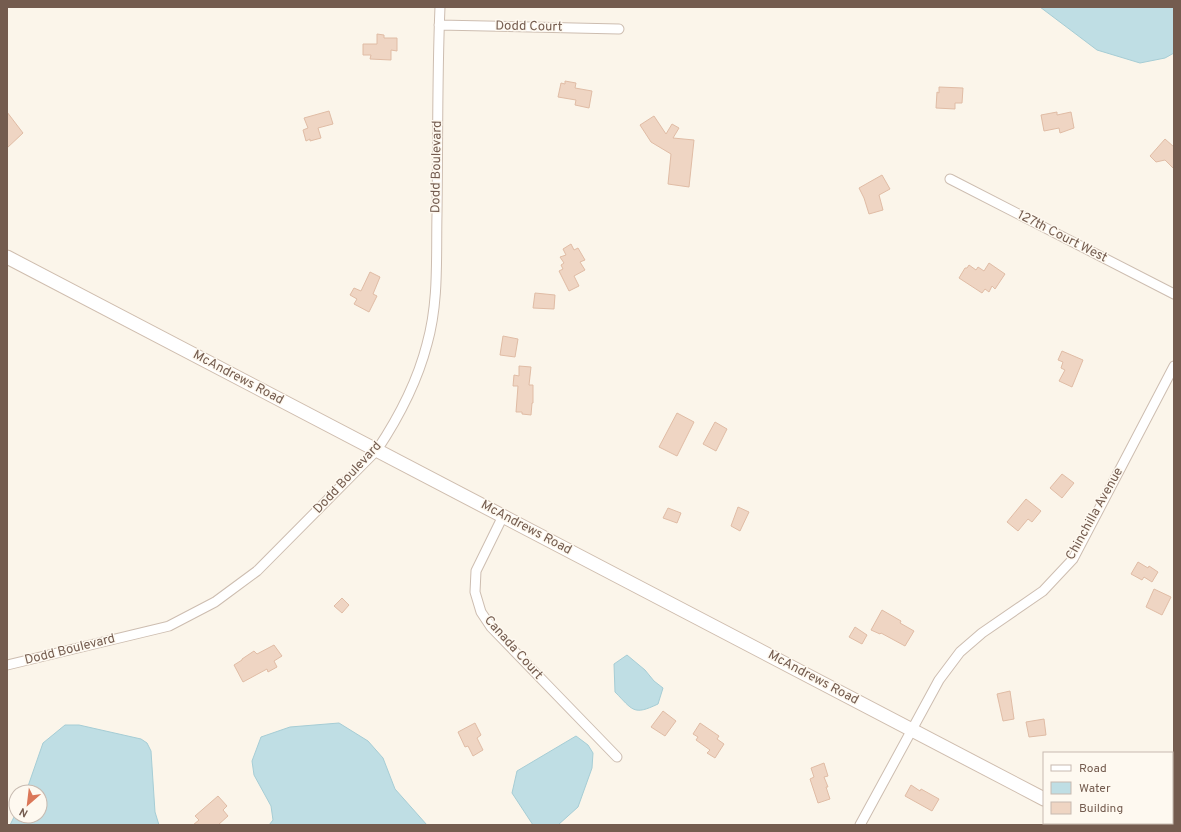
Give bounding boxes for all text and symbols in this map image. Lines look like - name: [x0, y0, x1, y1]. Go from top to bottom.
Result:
- street label: Dodd Court: [495, 18, 563, 36]
- street label: Dodd Boulevard: [428, 121, 446, 213]
- street label: 127th Court West: [1014, 207, 1110, 267]
- street label: McAndrews Road: [190, 347, 286, 409]
- street label: Dodd Boulevard: [311, 439, 385, 517]
- street label: Chinchilla Avenue: [1063, 465, 1127, 563]
- street label: McAndrews Road: [478, 497, 574, 559]
- street label: Canada Court: [480, 613, 546, 683]
- street label: Dodd Boulevard: [23, 631, 117, 669]
- street label: McAndrews Road: [765, 647, 861, 709]
- legend: [1043, 752, 1173, 824]
- text: Road: [1079, 761, 1107, 777]
- text: Water: [1079, 781, 1111, 797]
- north arrow: [8, 784, 48, 824]
- text: Building: [1079, 801, 1123, 817]
- text: N: [17, 804, 31, 820]

